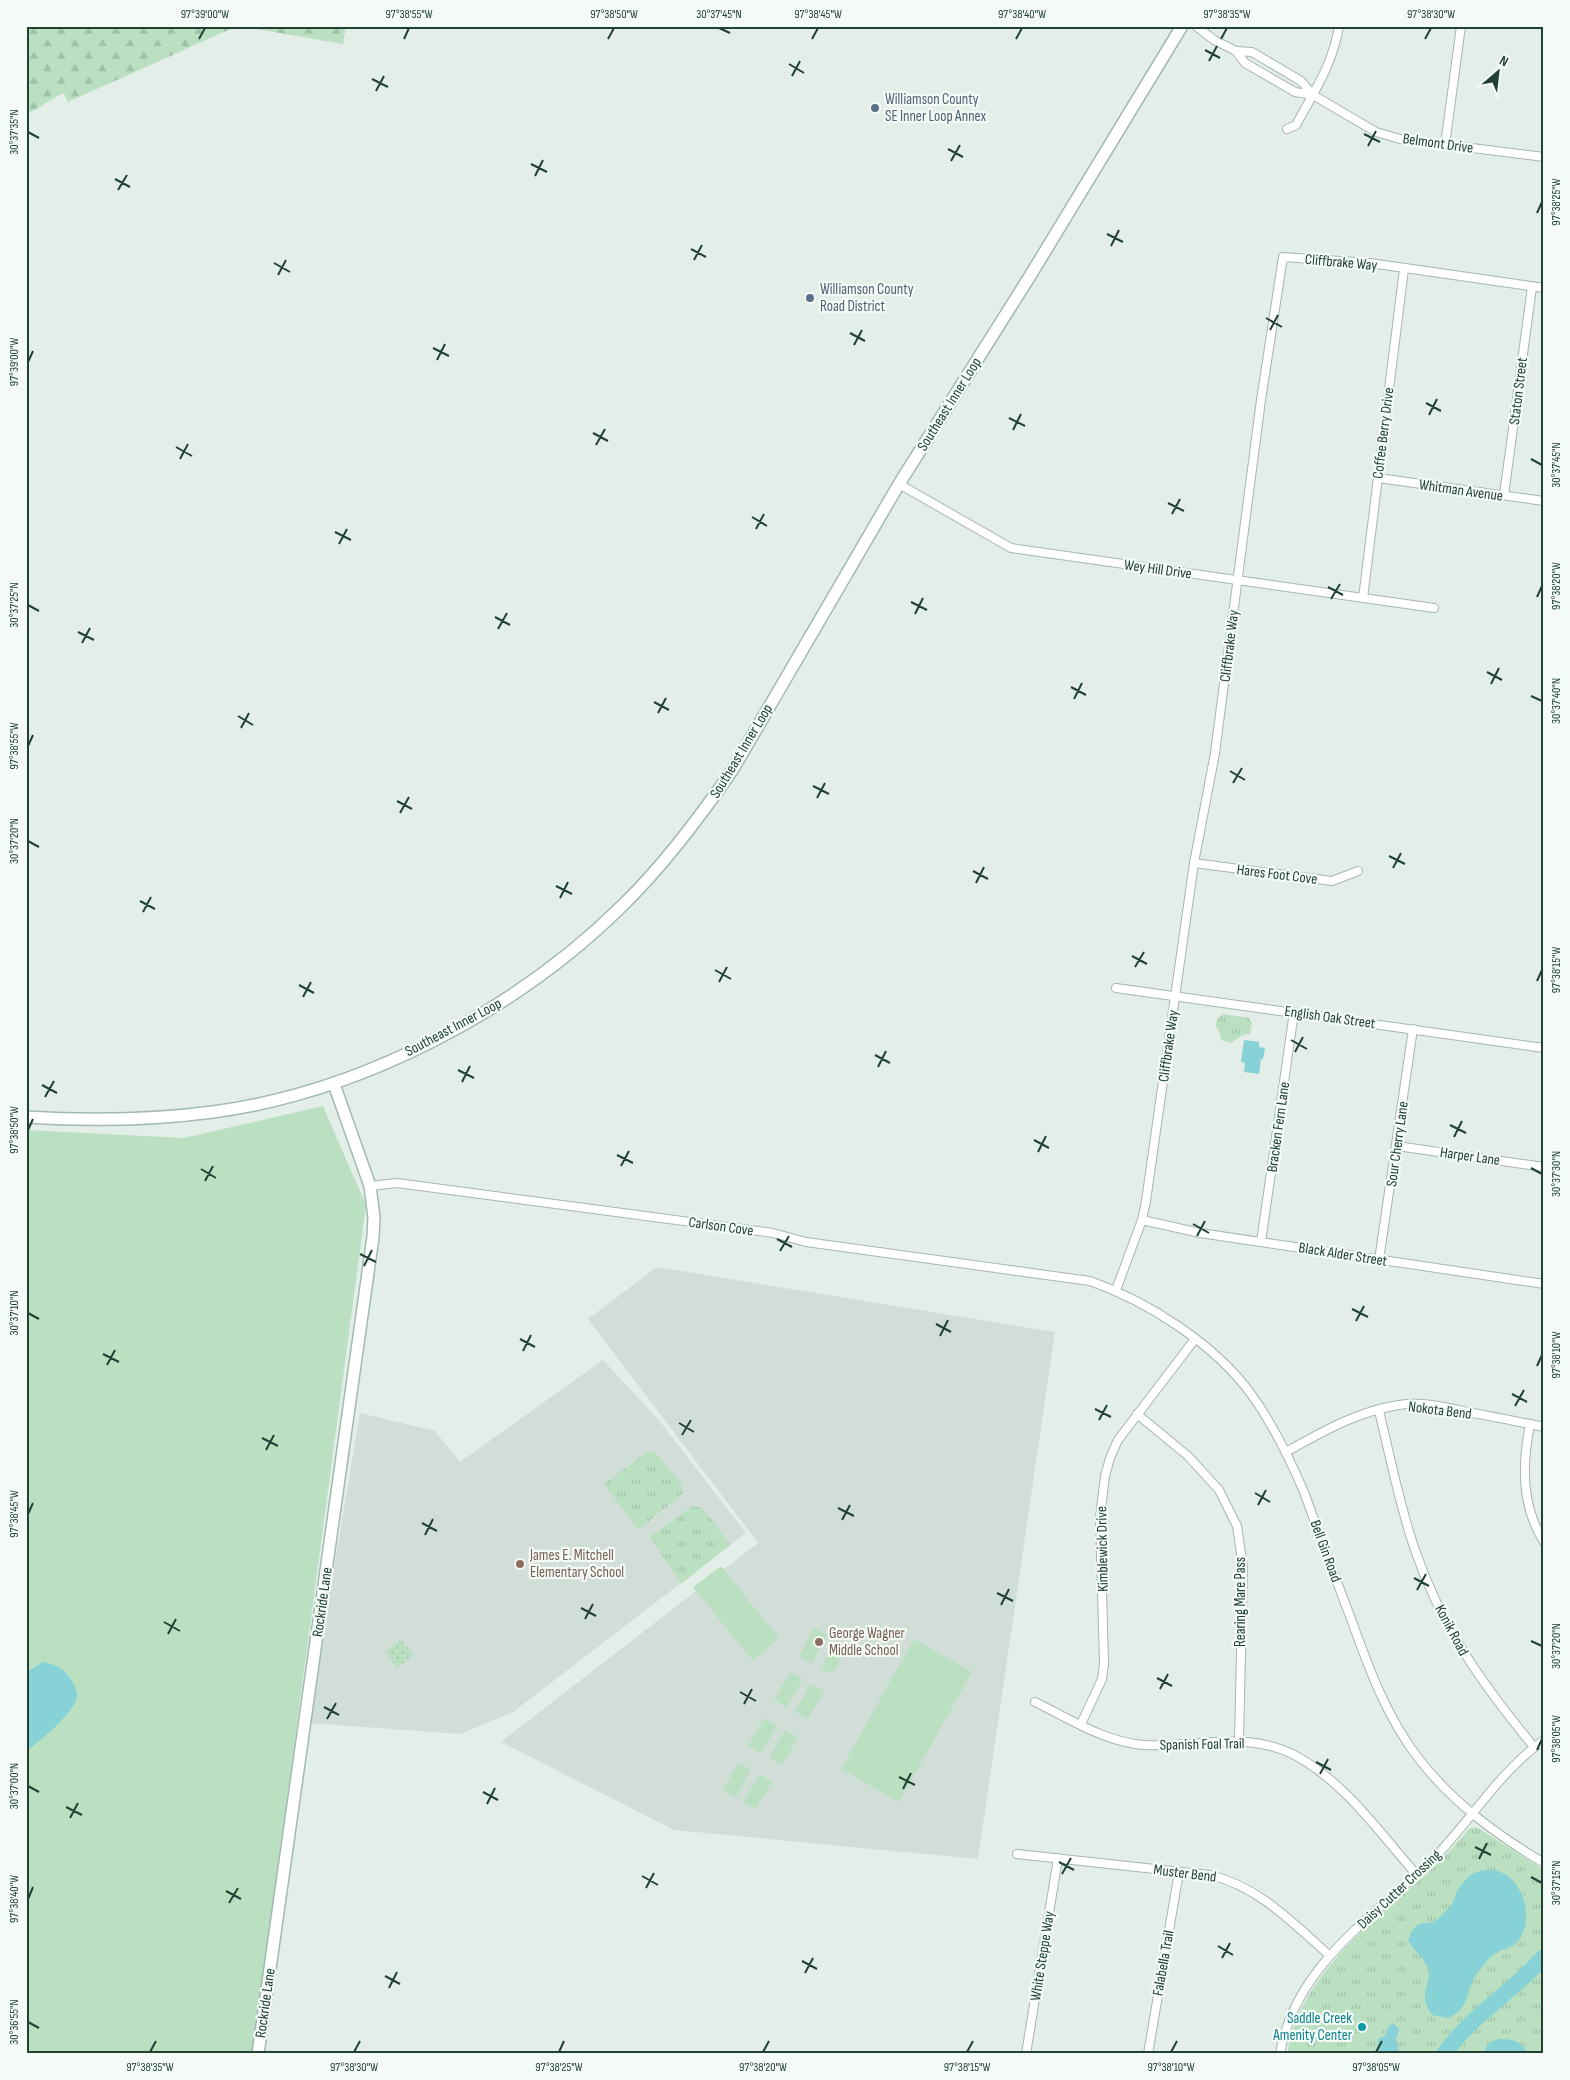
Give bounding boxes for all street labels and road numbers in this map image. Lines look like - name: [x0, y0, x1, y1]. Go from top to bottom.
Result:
- street label: Belmont Drive: [1401, 129, 1474, 158]
- street label: Cliffbrake Way: [1304, 250, 1378, 275]
- street label: Southeast Inner Loop: [913, 354, 986, 455]
- street label: Staton Street: [1505, 356, 1532, 426]
- street label: Coffee Berry Drive: [1368, 386, 1399, 480]
- street label: Whitman Avenue: [1418, 475, 1504, 506]
- street label: Wey Hill Drive: [1123, 555, 1193, 584]
- street label: Cliffbrake Way: [1216, 609, 1243, 683]
- street label: Southeast Inner Loop: [706, 701, 777, 802]
- street label: Hares Foot Cove: [1236, 860, 1318, 889]
- street label: Southeast Inner Loop: [402, 994, 505, 1061]
- street label: English Oak Street: [1283, 1002, 1377, 1033]
- street label: Cliffbrake Way: [1154, 1009, 1183, 1083]
- street label: Bracken Fern Lane: [1263, 1081, 1294, 1174]
- street label: Sour Cherry Lane: [1382, 1100, 1413, 1188]
- street label: Harper Lane: [1439, 1143, 1501, 1170]
- street label: Carlson Cove: [687, 1213, 755, 1240]
- street label: Black Alder Street: [1297, 1238, 1389, 1271]
- street label: Nokota Bend: [1407, 1397, 1473, 1424]
- street label: Kimblewick Drive: [1092, 1506, 1113, 1592]
- street label: Bell Gin Road: [1306, 1517, 1346, 1585]
- street label: Rearing Mare Pass: [1231, 1557, 1250, 1647]
- street label: Rockride Lane: [308, 1566, 337, 1638]
- street label: Konik Road: [1430, 1601, 1473, 1659]
- street label: Spanish Foal Trail: [1159, 1734, 1245, 1755]
- street label: Daisy Cutter Crossing: [1353, 1846, 1445, 1933]
- street label: Muster Bend: [1152, 1860, 1217, 1887]
- street label: White Steppe Way: [1026, 1910, 1059, 2002]
- street label: Falabella Trail: [1148, 1929, 1179, 1997]
- street label: Rockride Lane: [251, 1967, 280, 2039]

